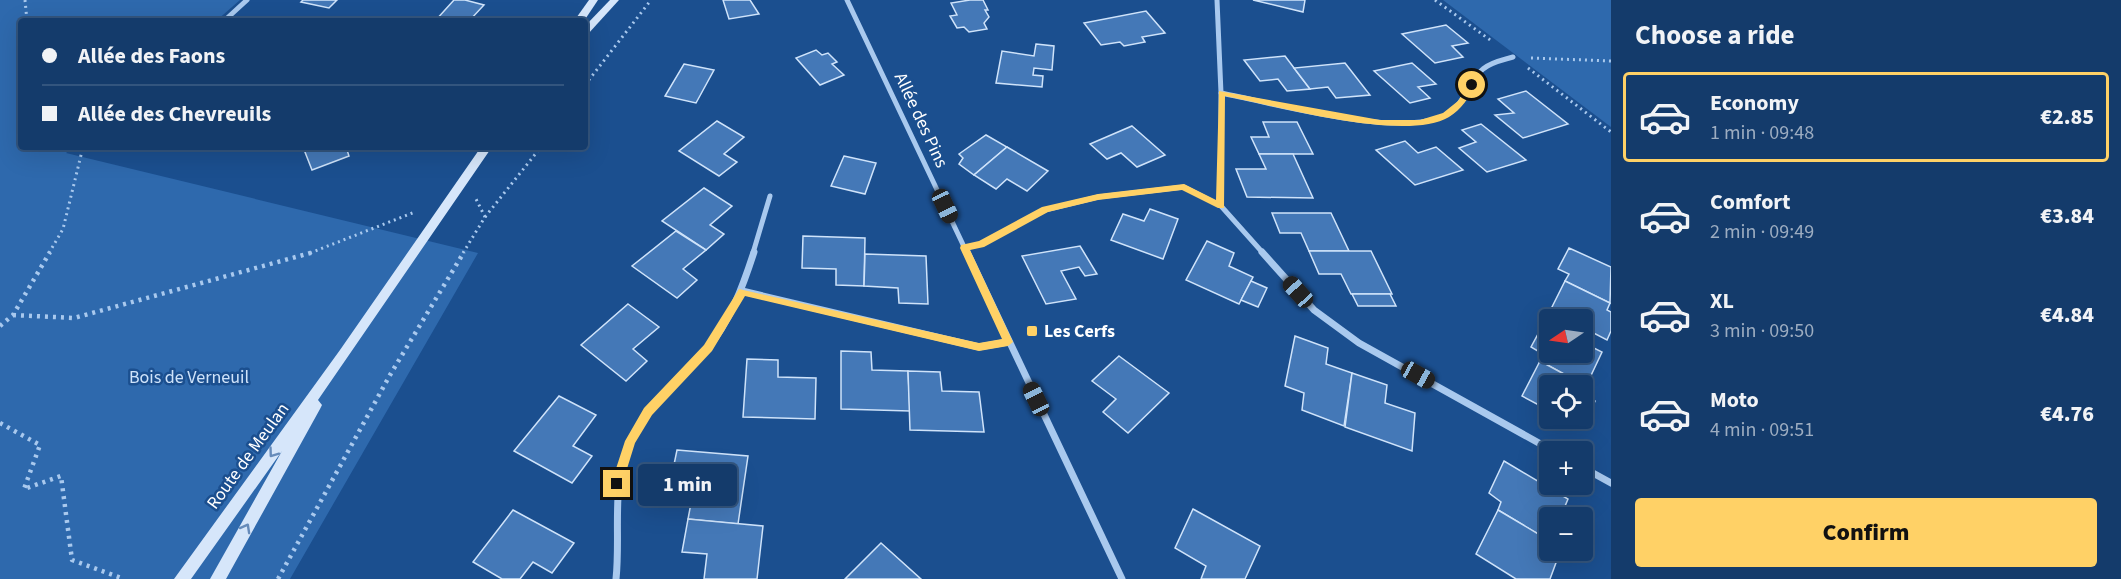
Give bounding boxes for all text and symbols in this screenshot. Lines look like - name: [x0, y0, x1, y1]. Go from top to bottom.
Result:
- text: Choose a ride: [1635, 16, 1795, 55]
- text: Allée des Faons: [78, 40, 225, 72]
- street label: Allée des Pins: [888, 68, 954, 172]
- route start: [1458, 71, 1485, 98]
- text: Economy: [1710, 87, 1799, 119]
- icon: car: [1638, 90, 1692, 144]
- text: Allée des Chevreuils: [78, 98, 271, 130]
- text: €2.85: [2040, 101, 2094, 133]
- text: 1 min · 09:48: [1710, 119, 1814, 147]
- car: [929, 186, 961, 226]
- text: Comfort: [1710, 186, 1791, 218]
- icon: car: [1638, 189, 1692, 243]
- text: €3.84: [2040, 200, 2094, 232]
- text: 2 min · 09:49: [1710, 218, 1814, 246]
- car: [1279, 273, 1317, 311]
- text: XL: [1710, 285, 1734, 317]
- icon: car: [1638, 288, 1692, 342]
- text: €4.84: [2040, 299, 2094, 331]
- north arrow: [1539, 309, 1593, 363]
- map controls: [1539, 309, 1593, 561]
- text: 3 min · 09:50: [1710, 317, 1814, 345]
- place label: Les Cerfs: [1044, 319, 1115, 344]
- marker: Les Cerfs: [1025, 324, 1039, 338]
- car: [1398, 358, 1438, 392]
- park label: Bois de Verneuil: [129, 365, 249, 390]
- button: locate: [1539, 375, 1593, 429]
- car: [1020, 379, 1052, 419]
- text: Moto: [1710, 384, 1759, 416]
- icon: car: [1638, 387, 1692, 441]
- street label: Route de Meulan: [201, 398, 295, 514]
- text: €4.76: [2040, 398, 2094, 430]
- text: 4 min · 09:51: [1710, 416, 1814, 444]
- button: +: [1539, 441, 1593, 495]
- one-way arrow: [269, 446, 280, 457]
- callout: 1 min: [638, 463, 737, 505]
- route end: [603, 470, 630, 497]
- text: 1 min: [663, 471, 712, 499]
- button: Confirm: [1635, 498, 2097, 567]
- button: −: [1539, 507, 1593, 561]
- one-way arrow: [239, 524, 250, 534]

